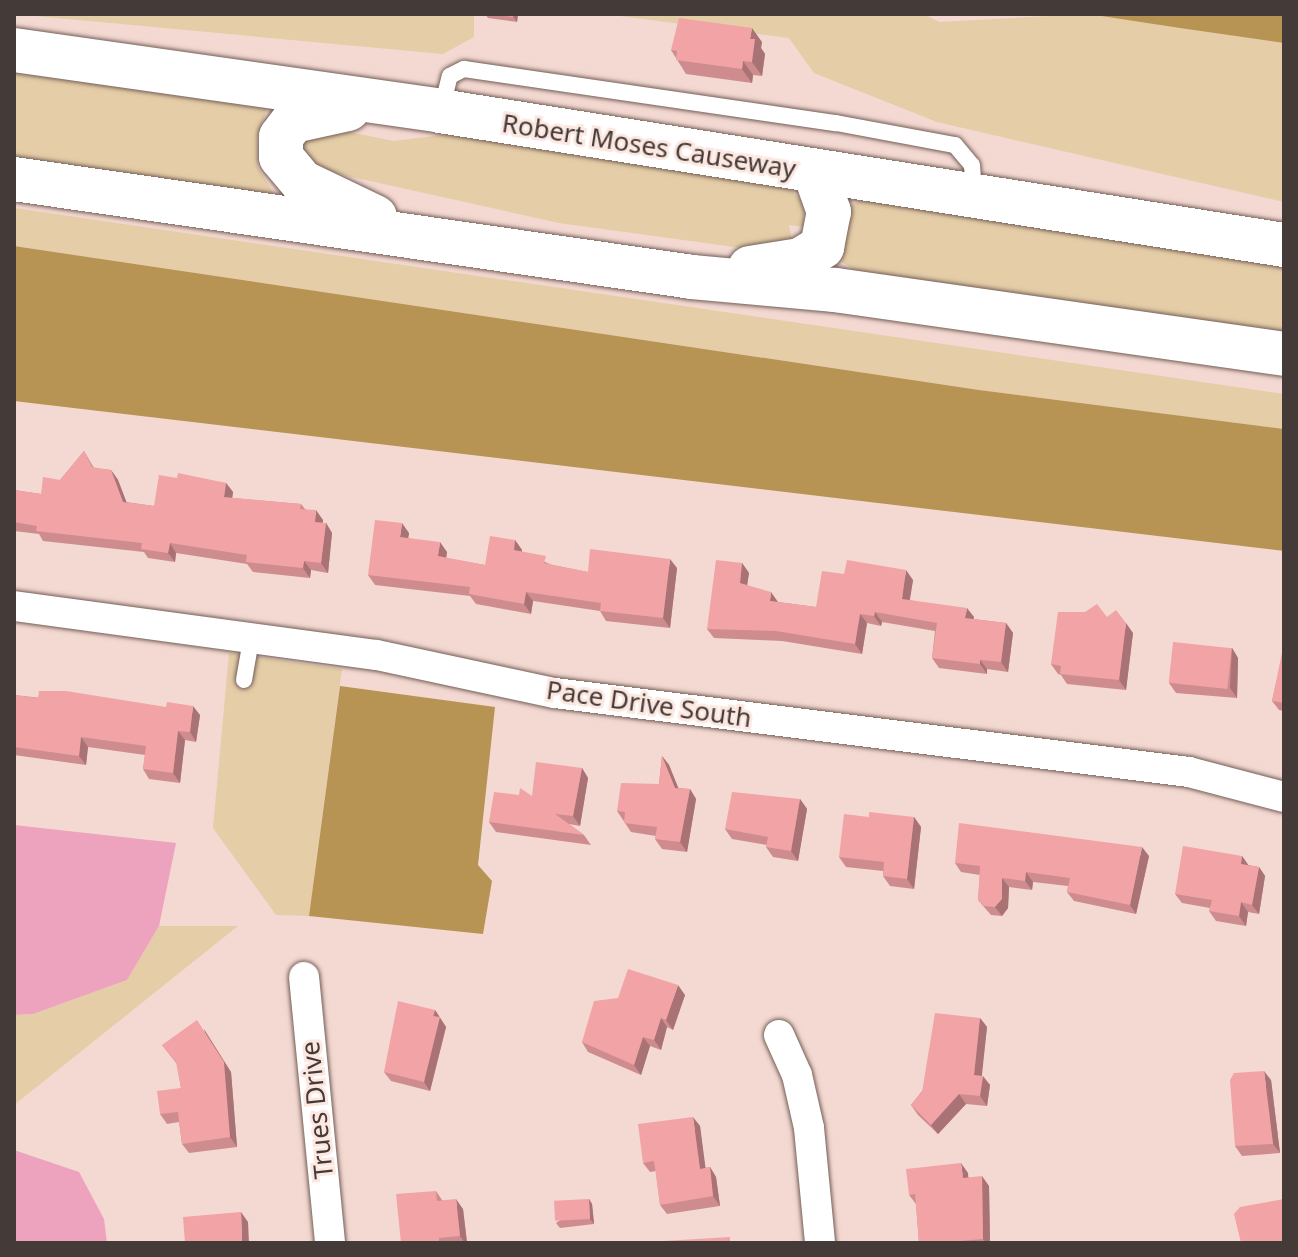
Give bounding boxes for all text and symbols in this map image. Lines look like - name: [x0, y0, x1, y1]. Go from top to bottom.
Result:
- street label: Robert Moses Causeway: [500, 107, 798, 185]
- street label: Pace Drive South: [544, 674, 754, 734]
- street label: Trues Drive: [294, 1040, 340, 1180]

